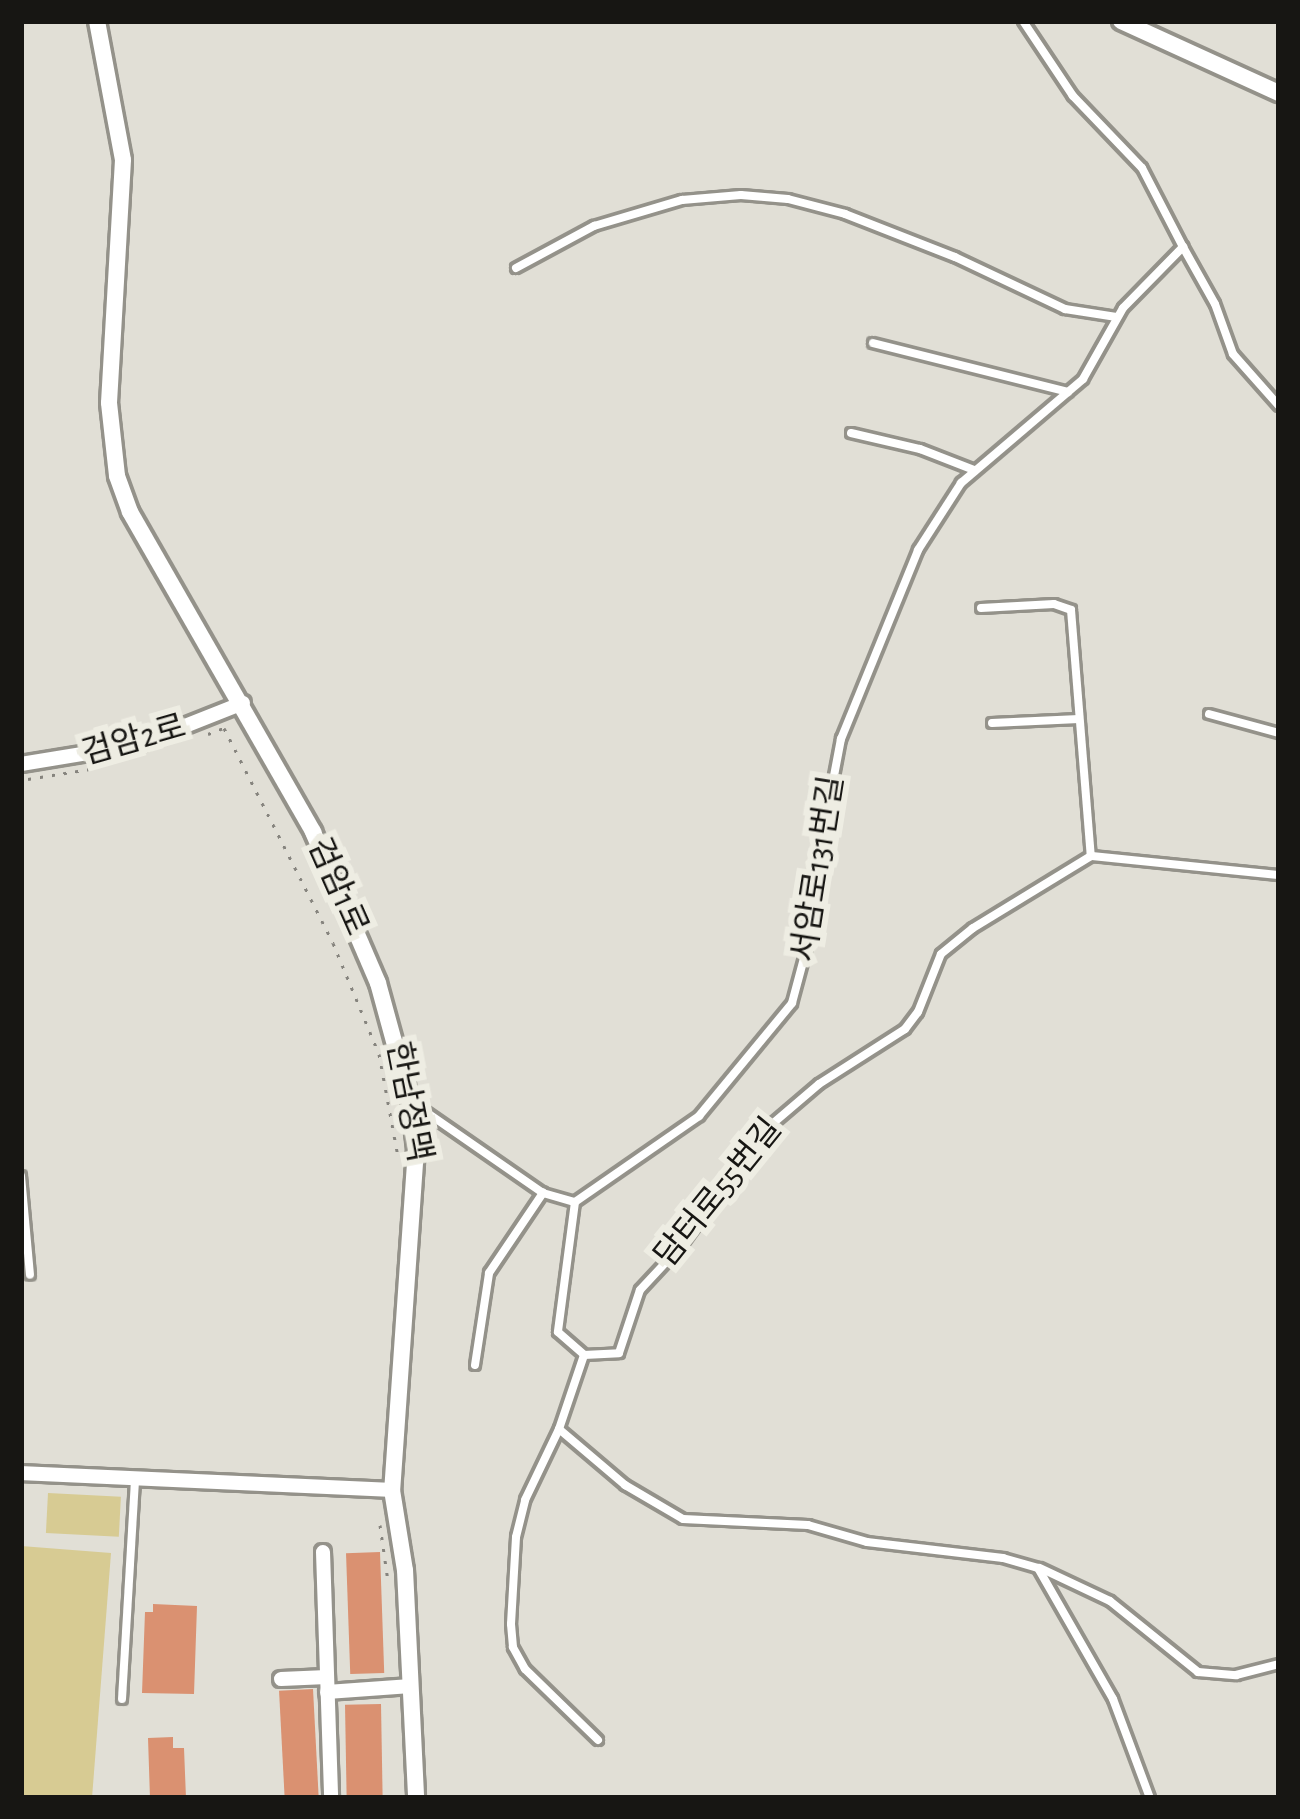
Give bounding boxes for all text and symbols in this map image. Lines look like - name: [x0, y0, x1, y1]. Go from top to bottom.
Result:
- street label: 검암2로: [78, 707, 190, 775]
- street label: 서암로131번길: [785, 773, 853, 965]
- street label: 검암1로: [298, 832, 376, 942]
- street label: 한남정맥: [377, 1039, 439, 1165]
- street label: 담터로55번길: [647, 1111, 791, 1275]

